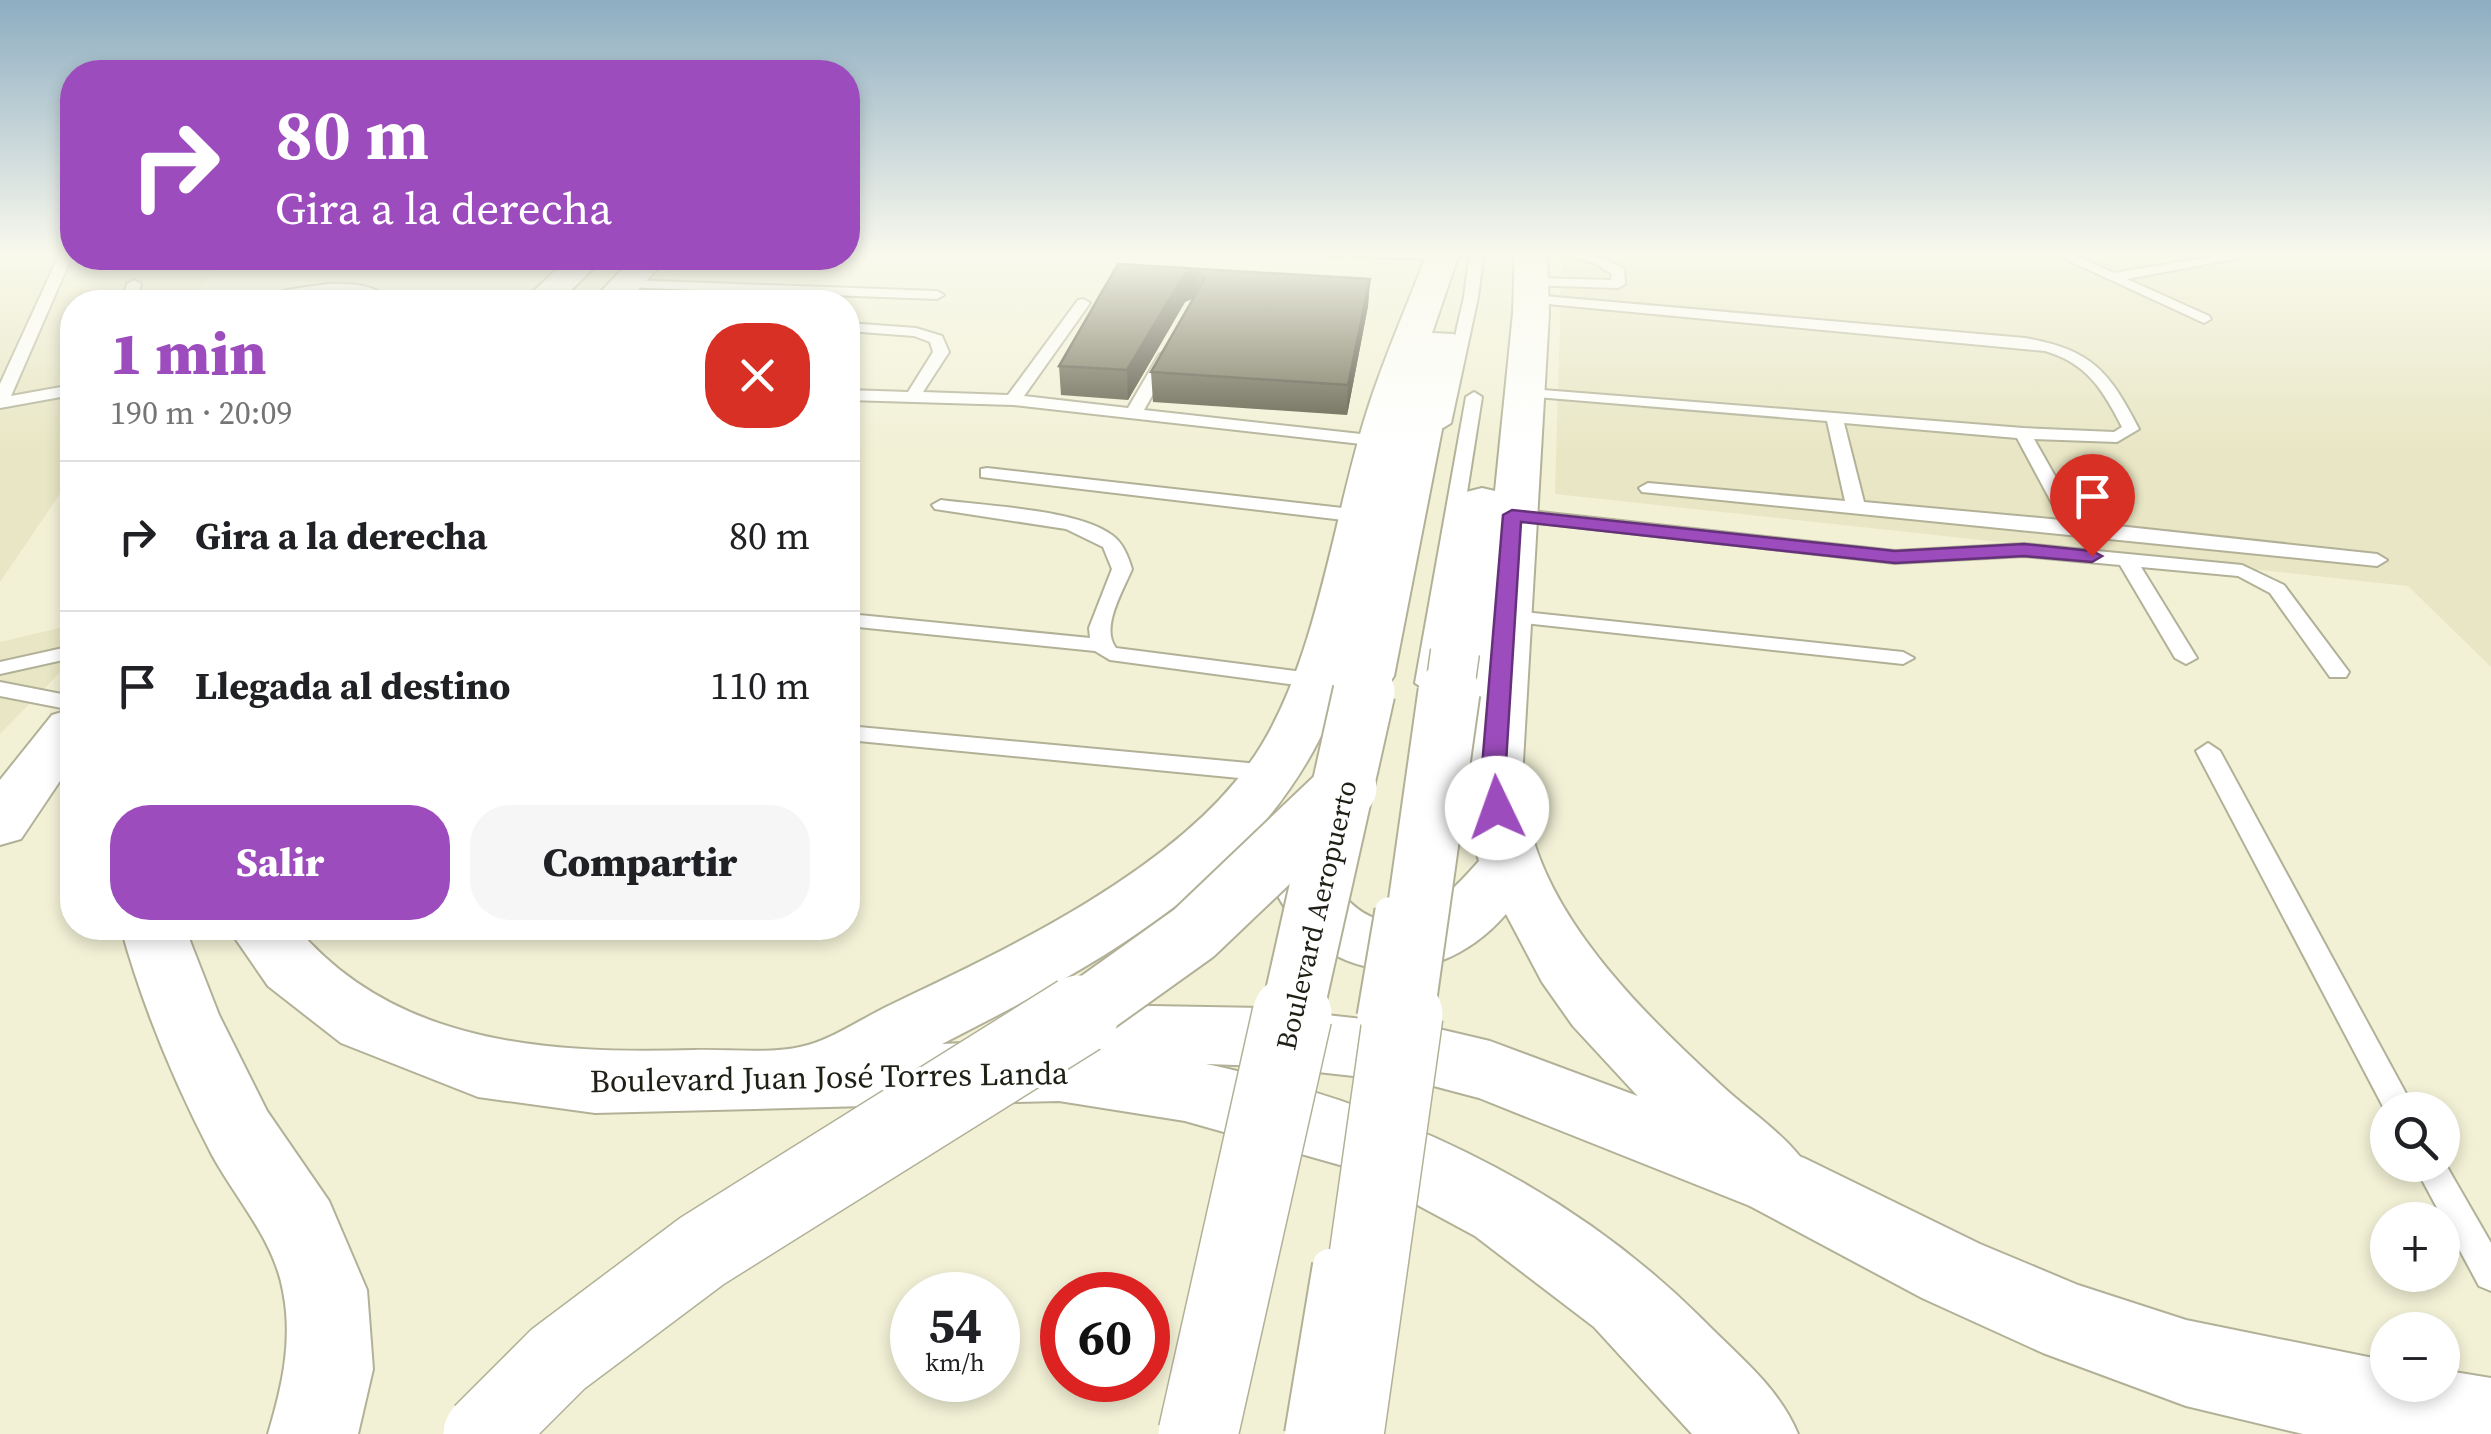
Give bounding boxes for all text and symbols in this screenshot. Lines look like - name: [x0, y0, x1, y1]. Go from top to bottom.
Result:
- text: 80 m: [275, 86, 429, 182]
- icon: right: [110, 100, 240, 230]
- text: Gira a la derecha: [275, 177, 612, 239]
- text: 1 min: [110, 312, 266, 394]
- button: close: [705, 323, 810, 428]
- text: 190 m · 20:09: [110, 391, 292, 435]
- pin: [2050, 454, 2135, 557]
- icon: arrive: [2065, 469, 2120, 524]
- icon: right: [110, 509, 165, 564]
- text: Gira a la derecha: [195, 510, 487, 562]
- text: 80 m: [729, 510, 810, 562]
- icon: arrive: [110, 659, 165, 714]
- text: Llegada al destino: [195, 660, 511, 712]
- text: 110 m: [710, 660, 810, 712]
- position arrow: [1445, 756, 1549, 860]
- street label: Boulevard Aeropuerto: [1267, 777, 1365, 1053]
- button: Salir: [110, 805, 450, 920]
- button: Compartir: [470, 805, 810, 920]
- street label: Boulevard Juan José Torres Landa: [589, 1051, 1069, 1103]
- map controls: [2370, 1092, 2460, 1402]
- button: search: [2370, 1092, 2460, 1182]
- button: +: [2370, 1202, 2460, 1292]
- speed limit sign: 60: [1040, 1272, 1170, 1402]
- text: 54: [928, 1290, 982, 1359]
- button: −: [2370, 1312, 2460, 1402]
- text: km/h: [925, 1345, 985, 1379]

